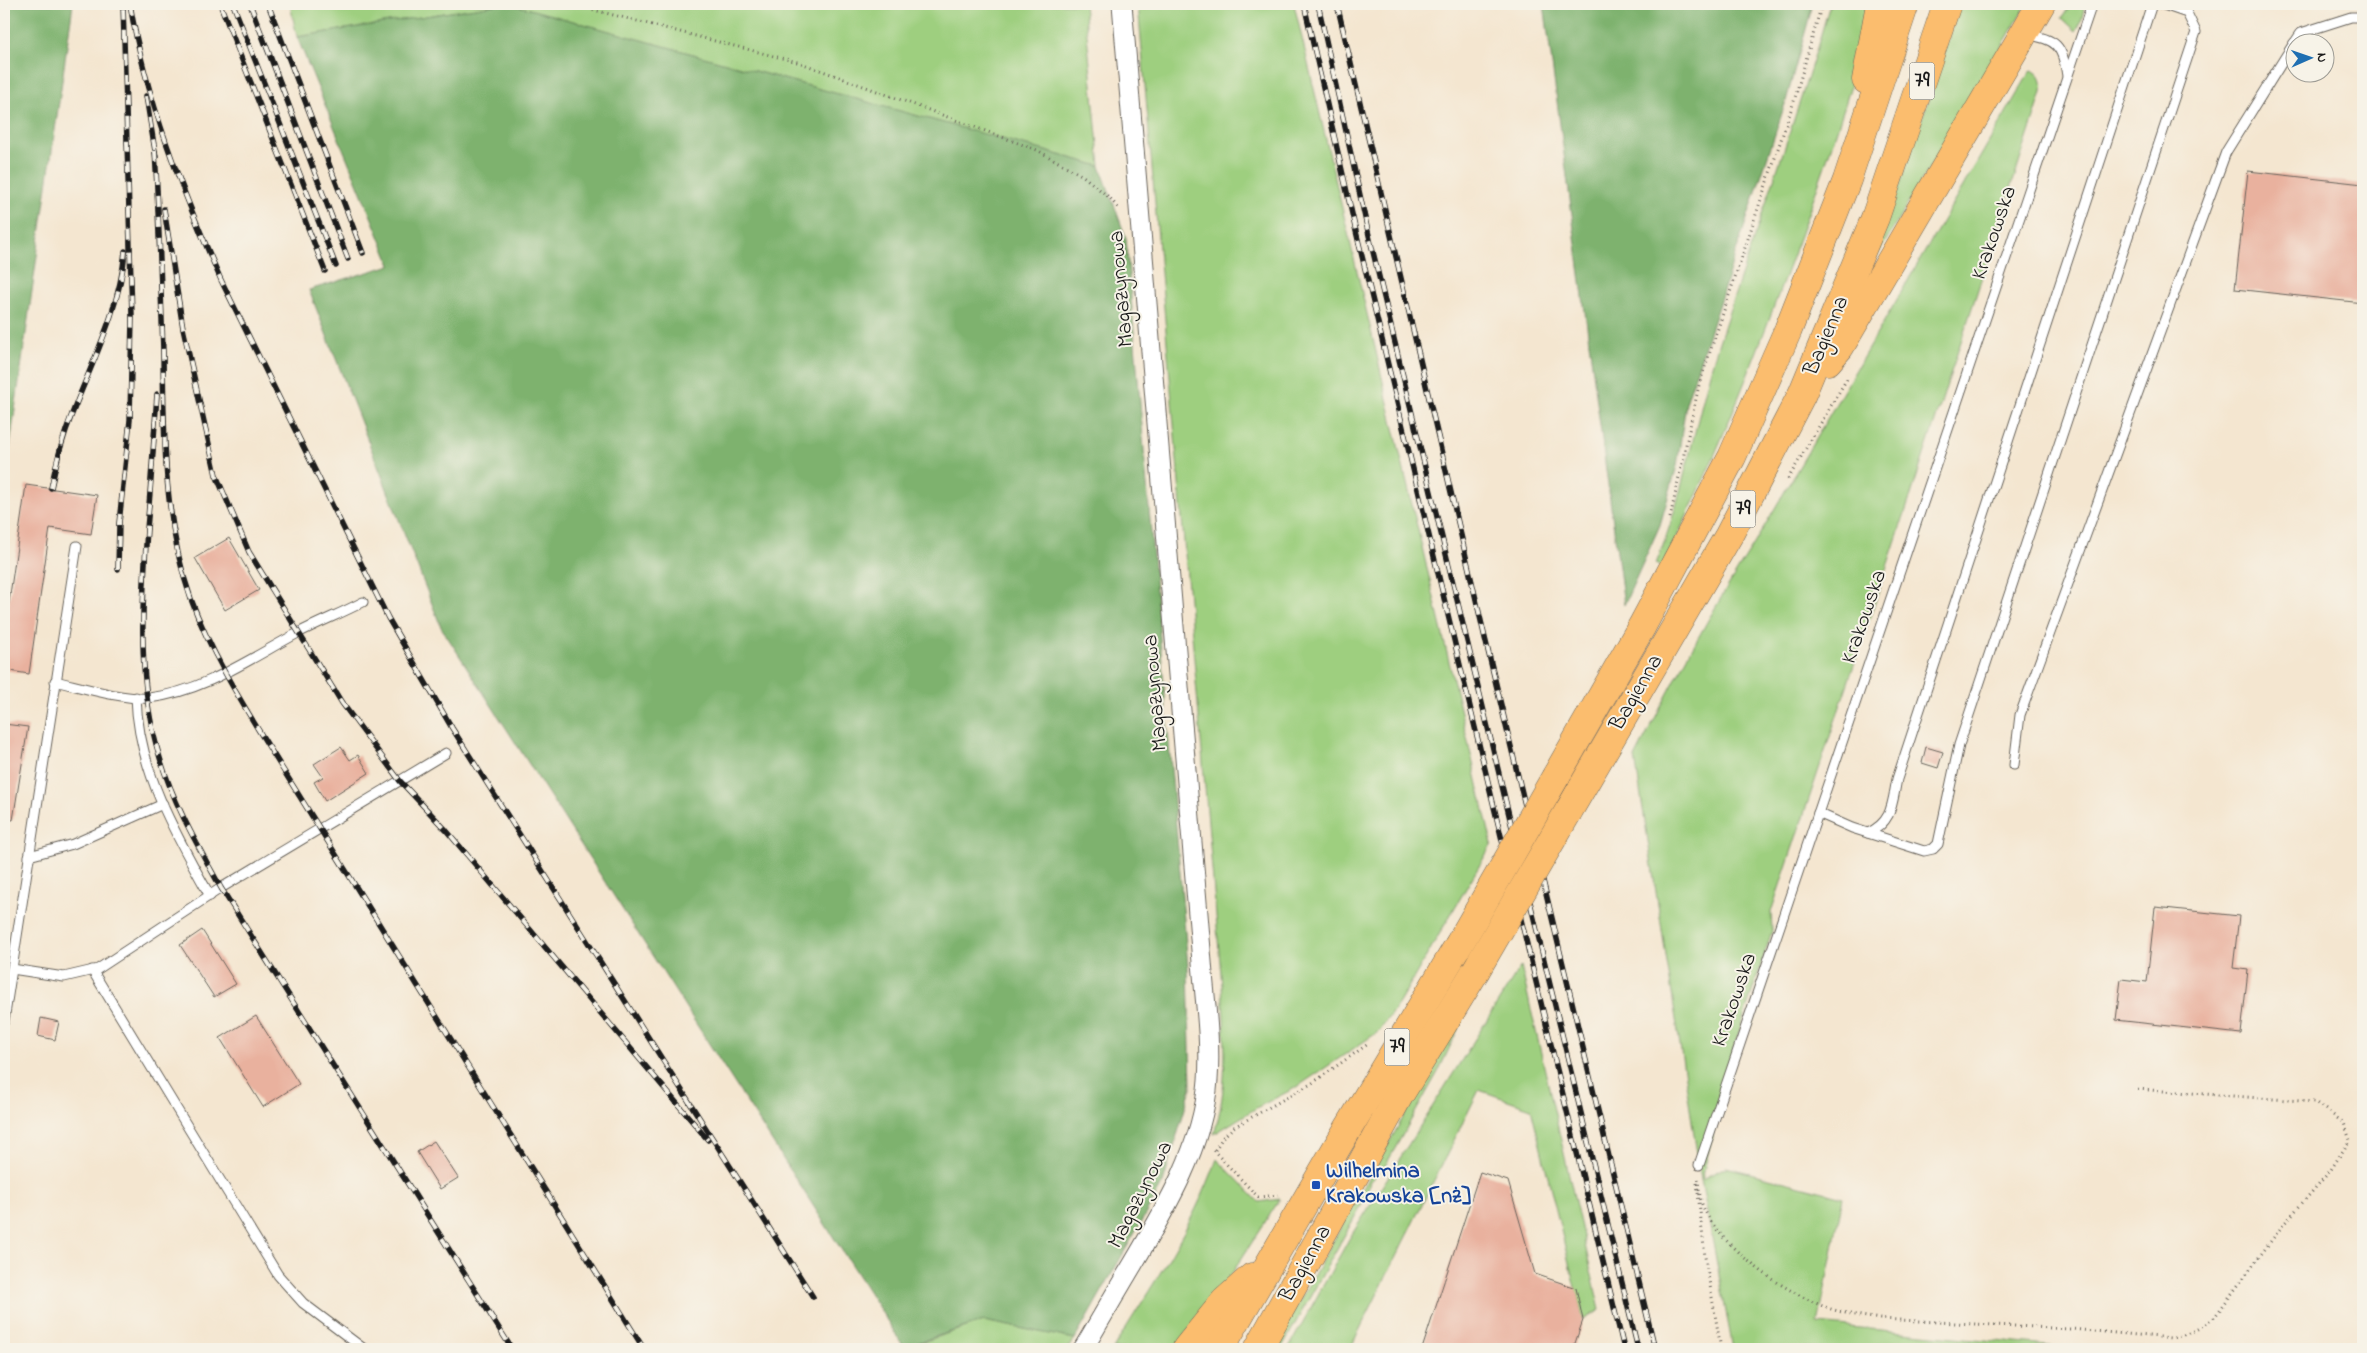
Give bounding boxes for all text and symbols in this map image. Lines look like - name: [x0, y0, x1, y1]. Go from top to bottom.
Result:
- north arrow: [2284, 32, 2334, 82]
- text: N: [2311, 53, 2332, 63]
- road number: 79: [1910, 62, 1934, 100]
- street label: Krakowska: [1964, 182, 2026, 284]
- street label: Magazynowa: [1101, 229, 1144, 349]
- street label: Bagienna: [1795, 291, 1859, 382]
- road number: 79: [1730, 490, 1756, 528]
- street label: Krakowska: [1834, 566, 1896, 668]
- street label: Magazynowa: [1135, 633, 1178, 753]
- street label: Bagienna: [1602, 649, 1673, 739]
- street label: Krakowska: [1704, 949, 1766, 1051]
- road number: 79: [1384, 1028, 1410, 1066]
- street label: Magazynowa: [1100, 1136, 1183, 1255]
- place label: Wilhelmina Krakowska [nż]: [1326, 1156, 1471, 1213]
- marker: Wilhelmina Krakowska [nż]: [1310, 1179, 1322, 1191]
- street label: Bagienna: [1271, 1220, 1341, 1310]

